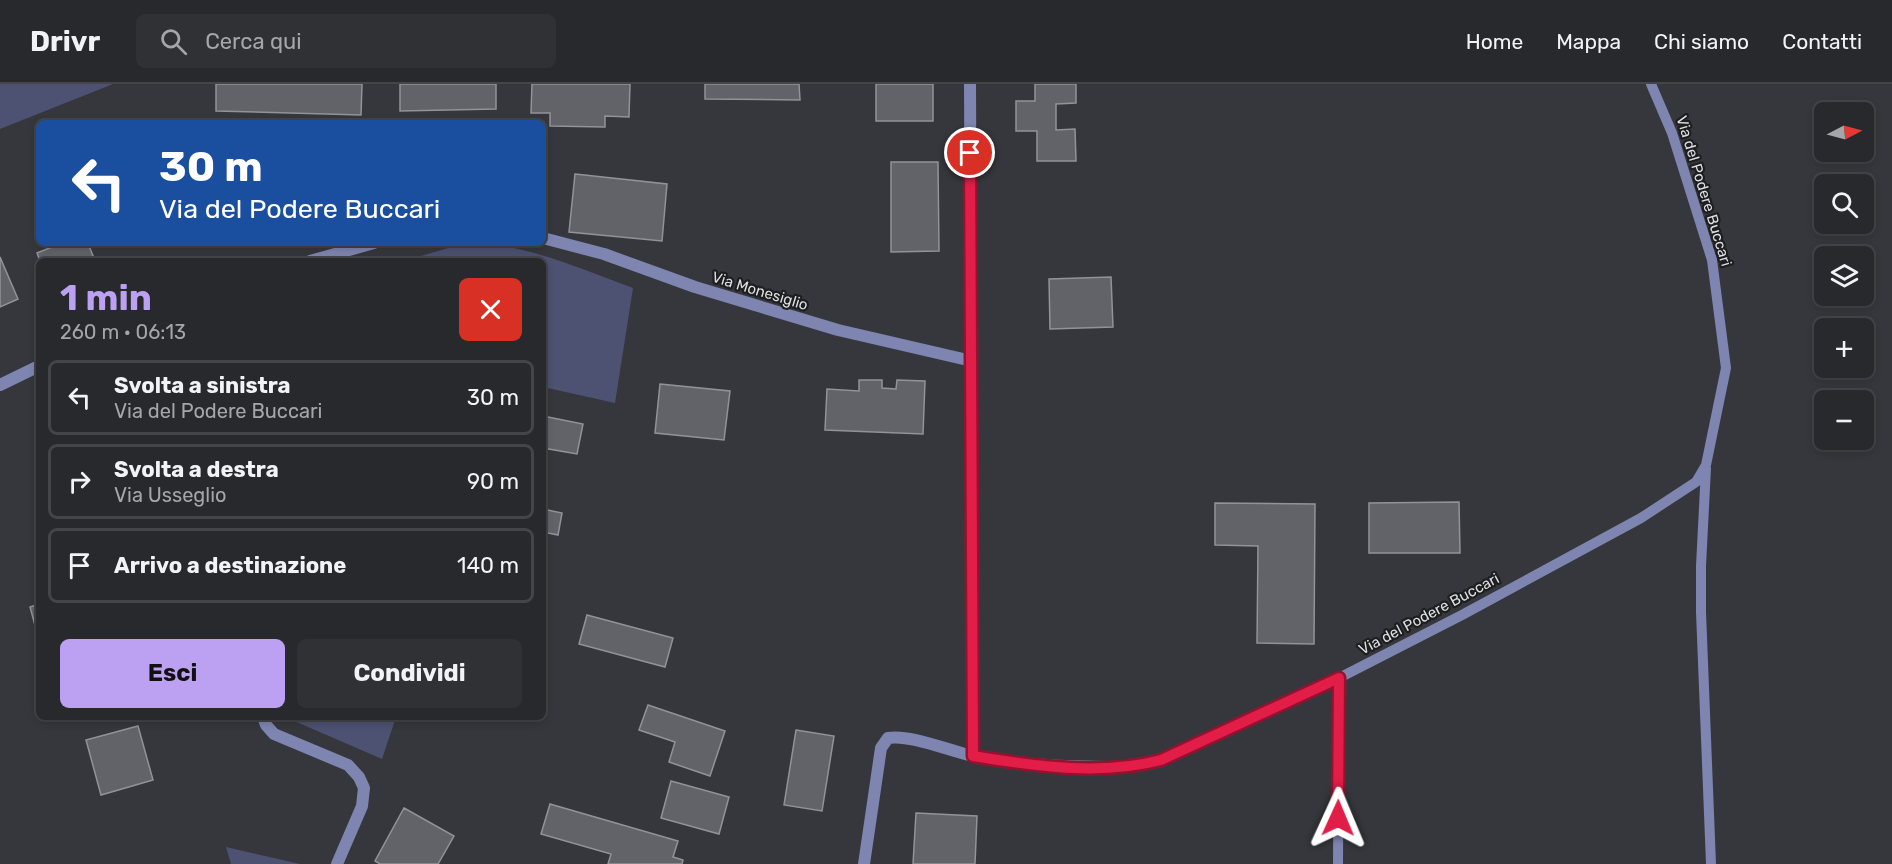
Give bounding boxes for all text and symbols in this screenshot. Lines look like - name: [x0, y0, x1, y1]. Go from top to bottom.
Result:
- search box: [136, 14, 556, 68]
- text: Drivr: [30, 25, 100, 58]
- icon: search: [157, 25, 190, 58]
- text: Cerca qui: [205, 28, 302, 55]
- text: Home: [1466, 29, 1523, 54]
- text: Mappa: [1556, 29, 1621, 54]
- text: Chi siamo: [1654, 29, 1749, 54]
- text: Contatti: [1782, 29, 1862, 54]
- north arrow: [1814, 102, 1874, 162]
- map controls: [1814, 102, 1874, 450]
- street label: Via del Podere Buccari: [1673, 114, 1735, 268]
- pin: [944, 127, 995, 178]
- icon: arrive: [953, 136, 986, 169]
- text: 30 m: [159, 142, 263, 192]
- icon: left: [60, 144, 138, 222]
- button: search: [1814, 174, 1874, 234]
- text: Via del Podere Buccari: [159, 193, 440, 225]
- button: layers: [1814, 246, 1874, 306]
- street label: Via Monesiglio: [710, 268, 810, 314]
- text: 1 min: [60, 276, 152, 319]
- button: close: [459, 278, 522, 341]
- button: +: [1814, 318, 1874, 378]
- text: 260 m · 06:13: [60, 320, 186, 344]
- text: Svolta a sinistra: [114, 372, 291, 399]
- icon: left: [63, 381, 96, 414]
- text: 30 m: [467, 384, 519, 411]
- button: −: [1814, 390, 1874, 450]
- text: Via del Podere Buccari: [114, 399, 322, 423]
- text: Svolta a destra: [114, 456, 279, 483]
- icon: right: [63, 465, 96, 498]
- text: 90 m: [467, 468, 519, 495]
- text: Via Usseglio: [114, 483, 226, 507]
- icon: arrive: [63, 549, 96, 582]
- text: Arrivo a destinazione: [114, 552, 346, 579]
- text: 140 m: [457, 552, 519, 579]
- street label: Via del Podere Buccari: [1356, 569, 1502, 659]
- button: Esci: [60, 639, 285, 708]
- button: Condividi: [297, 639, 522, 708]
- position arrow: [1306, 786, 1370, 850]

